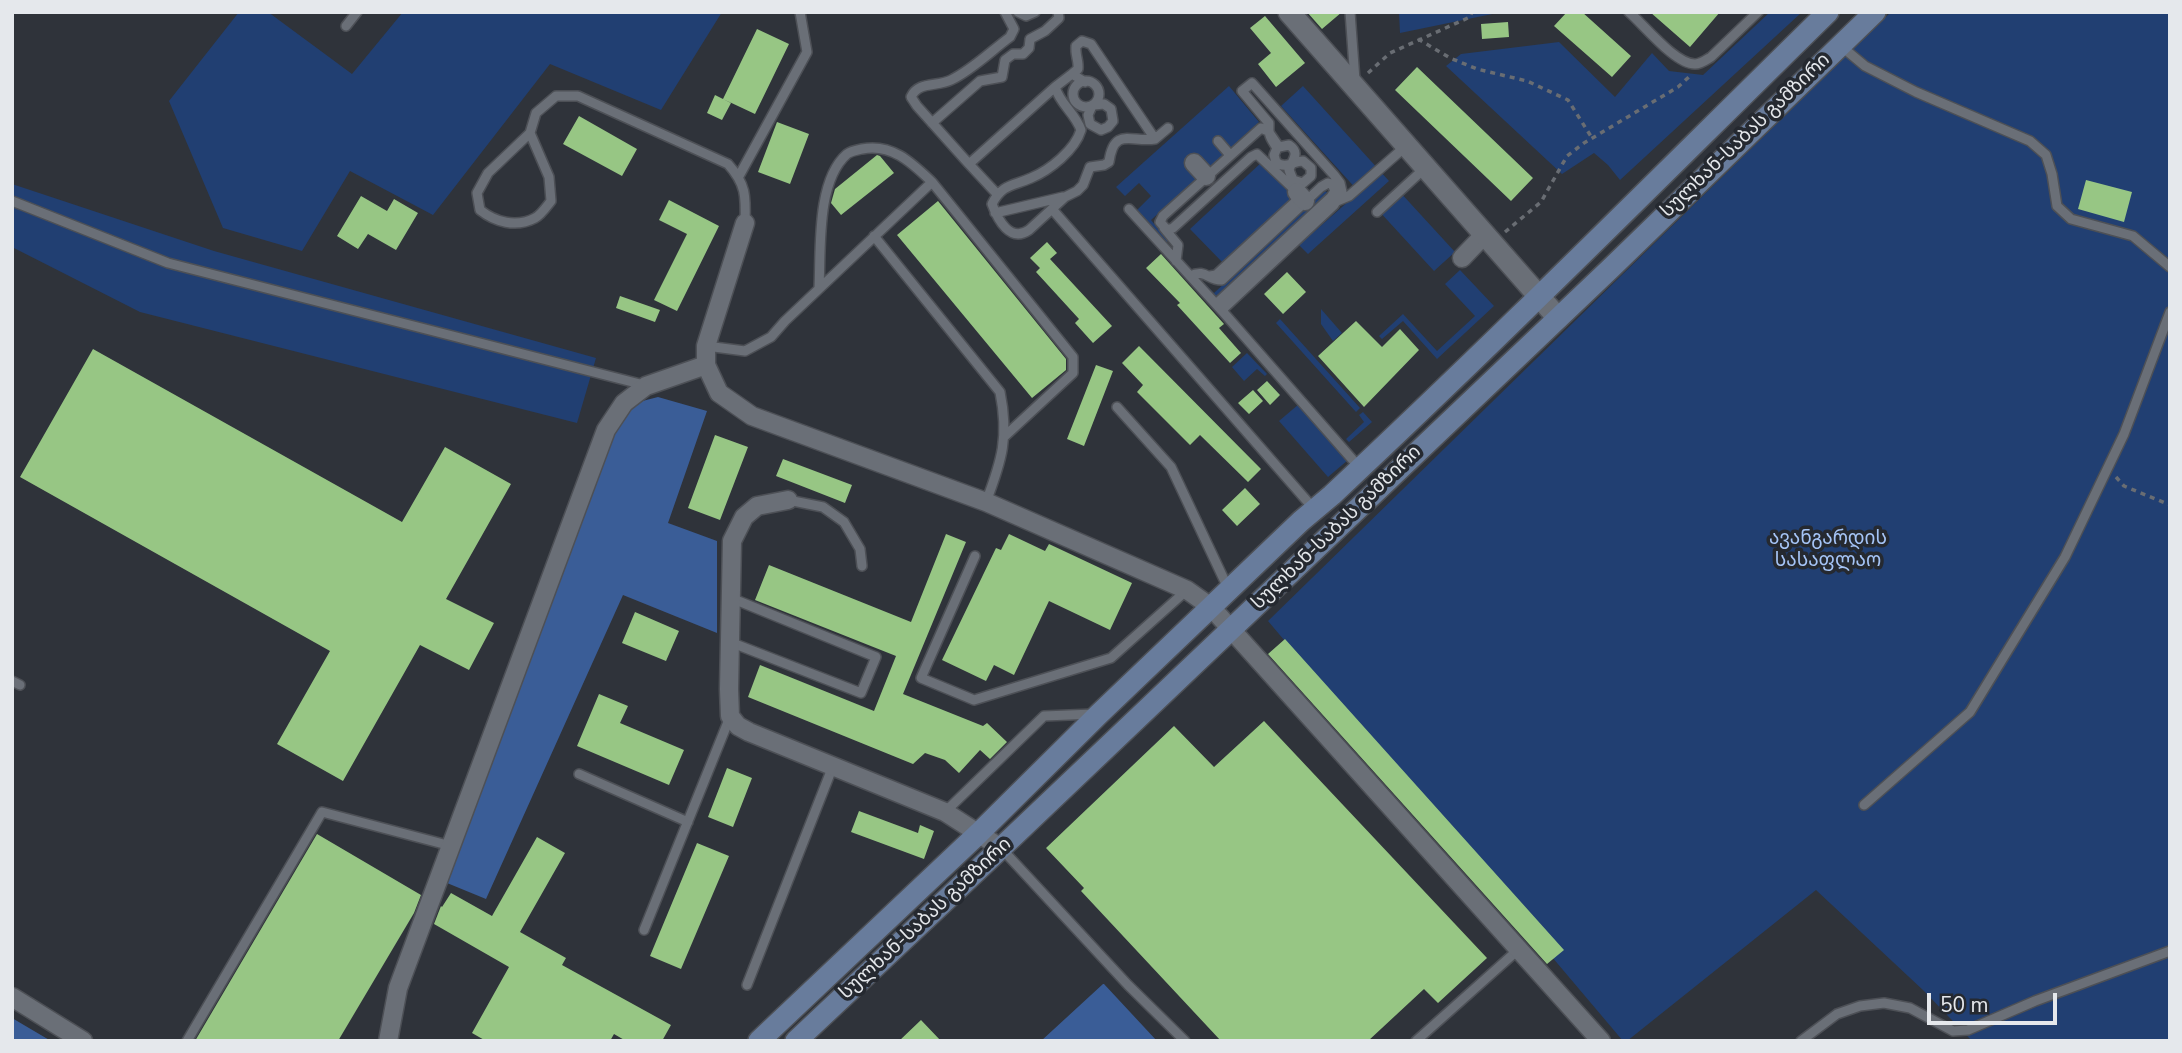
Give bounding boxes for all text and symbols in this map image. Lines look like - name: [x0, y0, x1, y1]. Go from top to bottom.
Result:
- street label: სულხან-საბას გამზირი: [1657, 49, 1835, 223]
- street label: სულხან-საბას გამზირი: [1248, 441, 1426, 615]
- park label: ავანგარდის სასაფლაო: [1769, 528, 1887, 572]
- street label: სულხან-საბას გამზირი: [835, 833, 1017, 1005]
- scale bar: [1930, 979, 2060, 1023]
- text: 50 m: [1940, 991, 1989, 1019]

